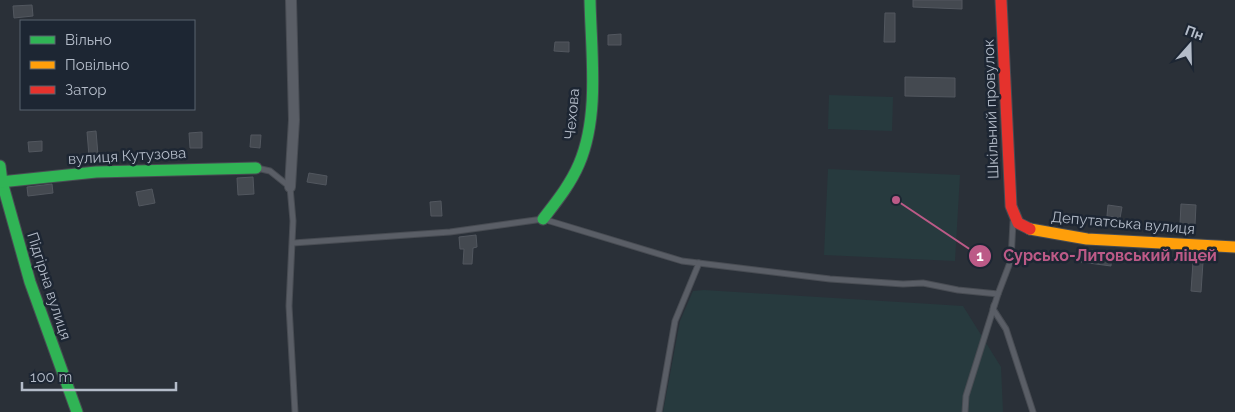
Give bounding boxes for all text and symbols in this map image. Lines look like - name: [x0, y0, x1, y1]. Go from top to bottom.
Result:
- legend: [20, 20, 195, 110]
- north arrow: [1165, 20, 1215, 70]
- text: Пн: [1183, 22, 1206, 43]
- text: Вільно: [65, 31, 112, 49]
- street label: Шкільний провулок: [980, 39, 1002, 179]
- text: Повільно: [65, 56, 130, 74]
- text: Затор: [65, 81, 107, 99]
- street label: Чехова: [561, 88, 583, 140]
- street label: вулиця Кутузова: [67, 144, 187, 168]
- street label: Депутатська вулиця: [1050, 208, 1196, 238]
- street label: Підгірна вулиця: [23, 230, 75, 342]
- callout: Сурсько-Литовський ліцей: [968, 240, 1227, 271]
- text: Сурсько-Литовський ліцей: [1003, 246, 1217, 265]
- text: 1: [976, 247, 984, 265]
- scale bar: [22, 360, 176, 392]
- text: 100 m: [30, 368, 72, 386]

